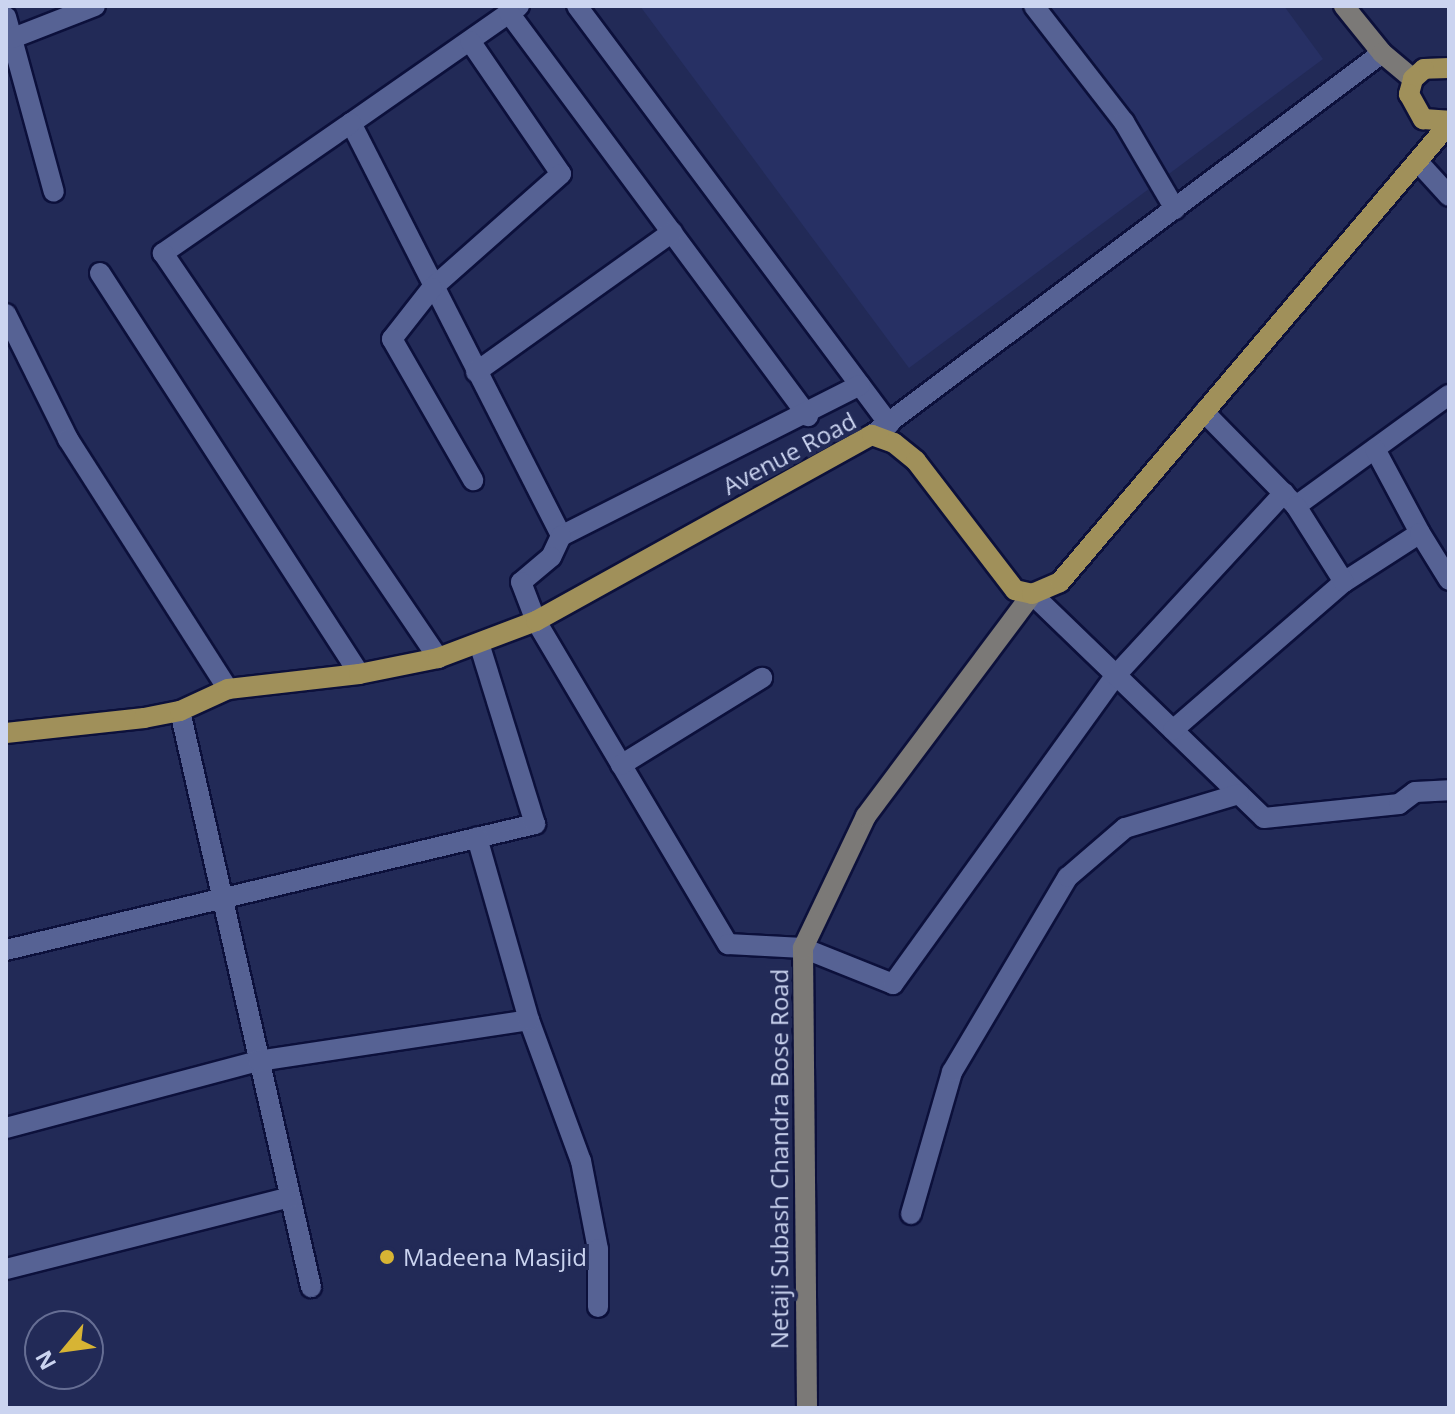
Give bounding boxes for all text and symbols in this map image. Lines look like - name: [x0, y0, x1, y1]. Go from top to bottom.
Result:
- street label: Avenue Road: [717, 406, 861, 500]
- street label: Netaji Subash Chandra Bose Road: [765, 969, 793, 1349]
- place label: Madeena Masjid: [403, 1243, 587, 1271]
- marker: Madeena Masjid: [378, 1248, 396, 1266]
- north arrow: [24, 1310, 104, 1390]
- text: N: [27, 1346, 62, 1376]

